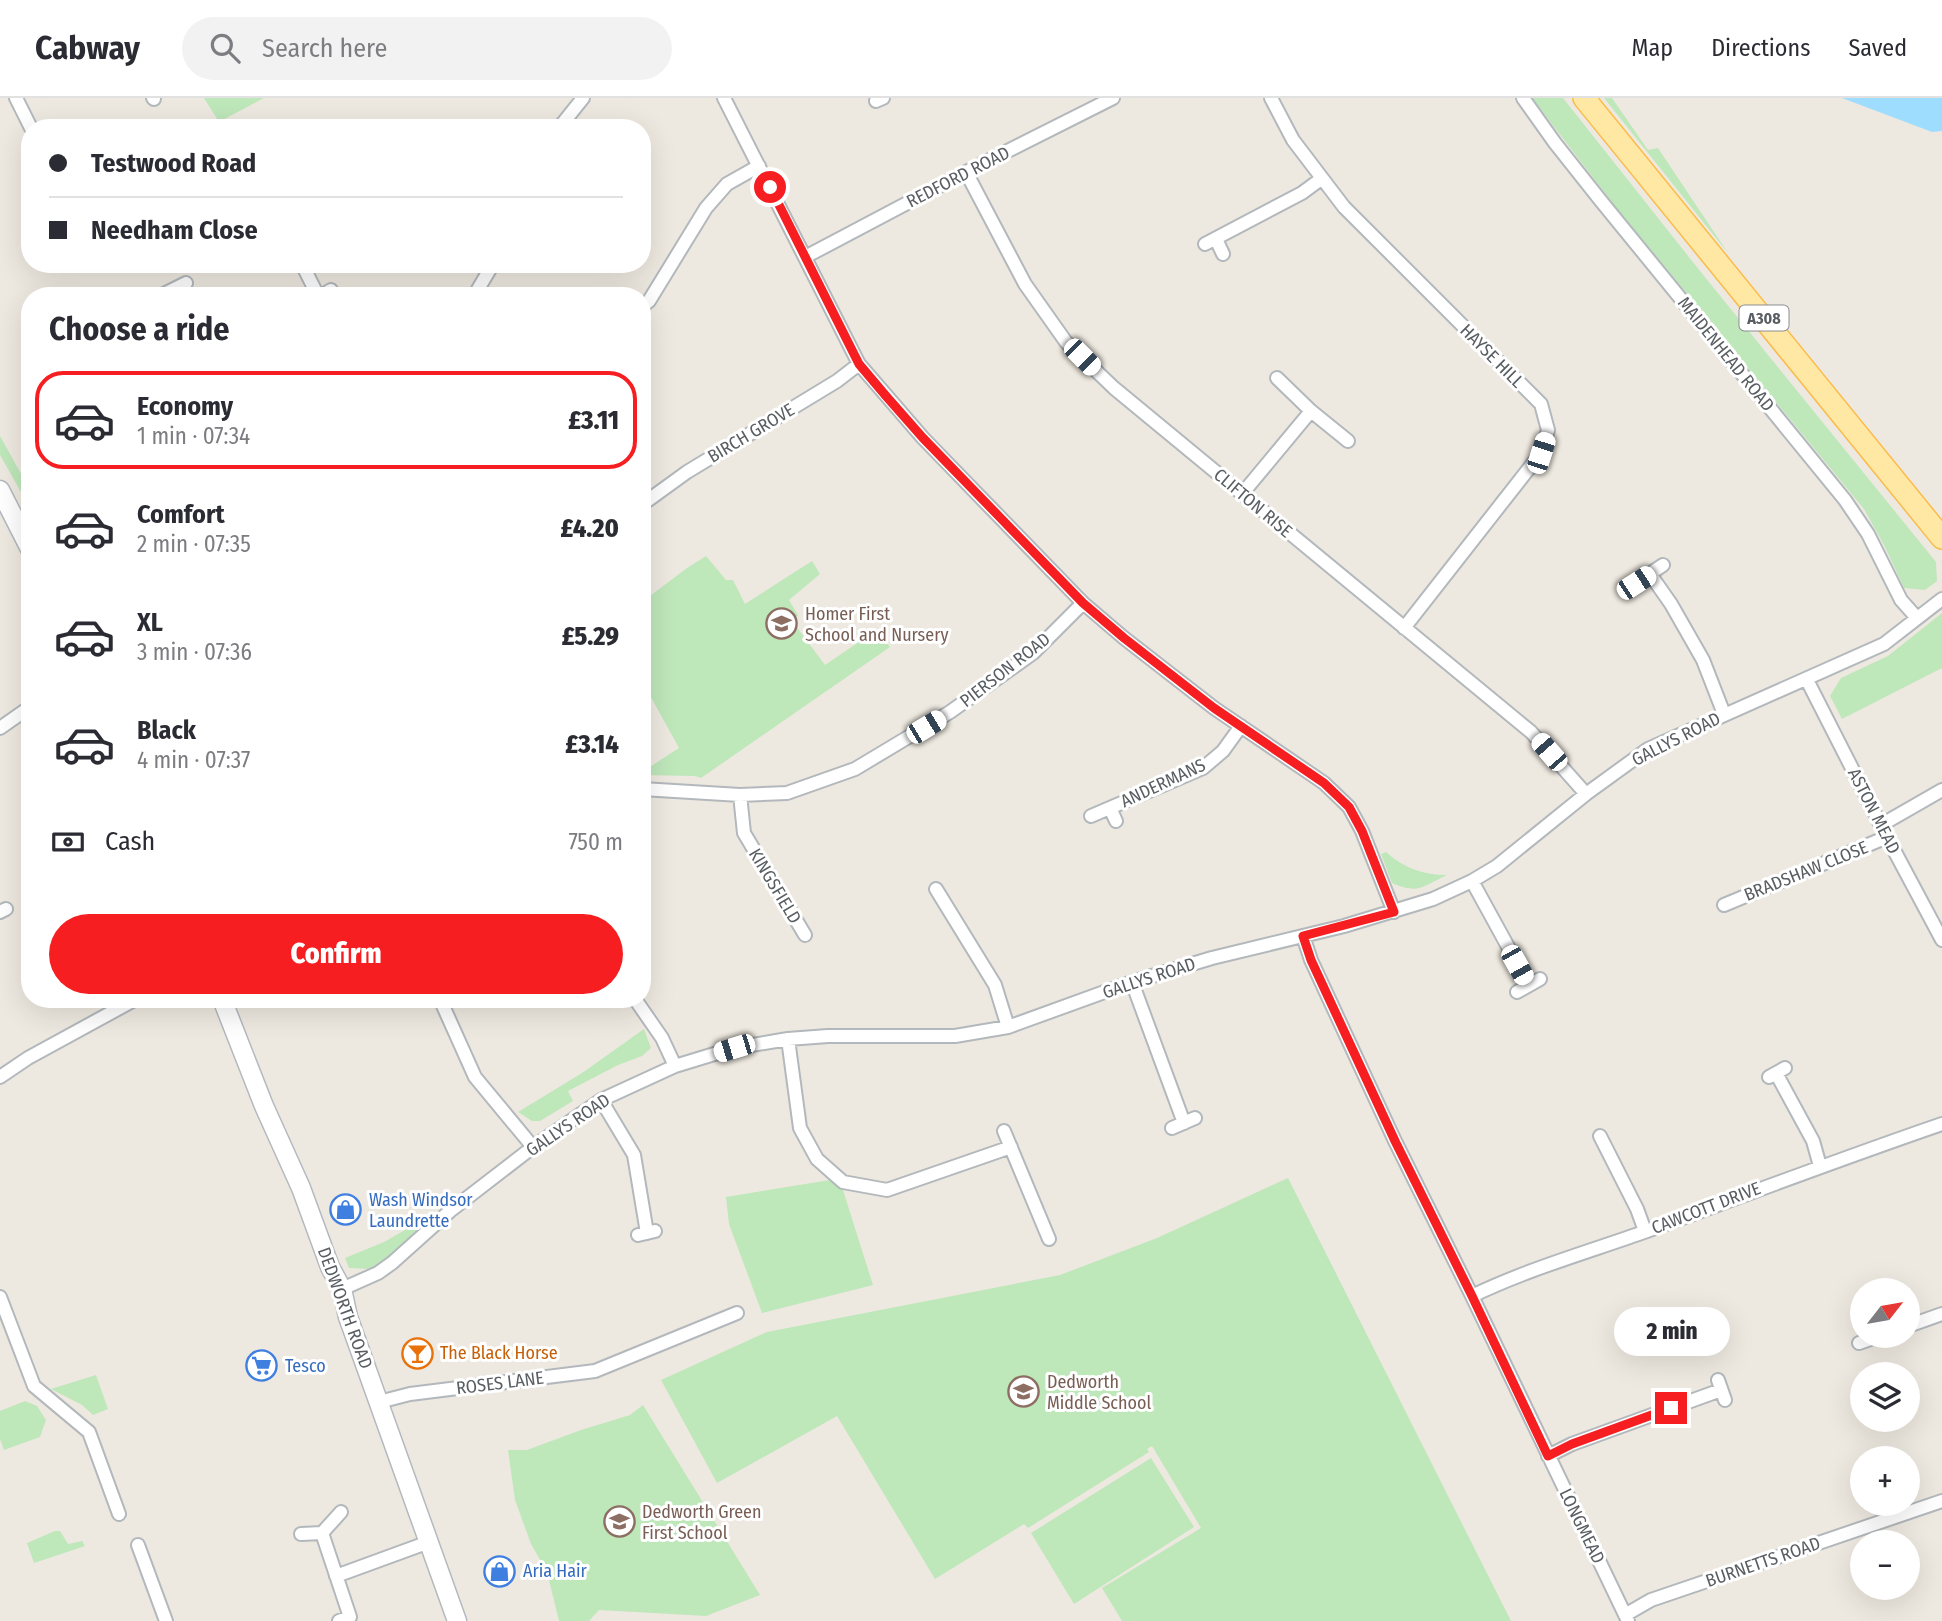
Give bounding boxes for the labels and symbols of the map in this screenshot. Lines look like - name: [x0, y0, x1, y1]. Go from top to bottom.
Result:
- street label: REDFORD ROAD: [903, 142, 1013, 212]
- route start: [754, 171, 786, 203]
- street label: MAIDENHEAD ROAD: [1673, 292, 1779, 416]
- road number: A308: [1740, 306, 1788, 330]
- street label: HAYSE HILL: [1455, 319, 1529, 393]
- car: [1060, 335, 1105, 379]
- street label: BIRCH GROVE: [704, 399, 798, 467]
- car: [1525, 430, 1558, 476]
- street label: CLIFTON RISE: [1209, 464, 1297, 542]
- car: [1613, 563, 1660, 603]
- place label: Homer First School and Nursery: [805, 603, 948, 646]
- school or university icon: Homer First School and Nursery: [765, 607, 799, 641]
- street label: PIERSON ROAD: [956, 628, 1054, 712]
- car: [903, 707, 950, 747]
- street label: GALLYS ROAD: [1628, 707, 1724, 771]
- car: [1528, 729, 1571, 775]
- street label: ANDERMANS: [1117, 754, 1209, 812]
- street label: ASTON MEAD: [1843, 764, 1905, 858]
- street label: BRADSHAW CLOSE: [1741, 836, 1871, 906]
- street label: KINGSFIELD: [744, 844, 806, 928]
- car: [1498, 942, 1537, 988]
- street label: GALLYS ROAD: [1100, 953, 1198, 1003]
- car: [711, 1032, 758, 1064]
- street label: GALLYS ROAD: [522, 1089, 614, 1161]
- street label: CAWCOTT DRIVE: [1648, 1177, 1764, 1239]
- place label: Wash Windsor Laundrette: [369, 1189, 473, 1232]
- shop icon: Wash Windsor Laundrette: [329, 1193, 363, 1227]
- street label: DEDWORTH ROAD: [313, 1244, 377, 1372]
- north arrow: [1850, 1278, 1920, 1348]
- callout: 2 min: [1613, 1306, 1729, 1356]
- bar icon: The Black Horse: [400, 1336, 434, 1370]
- place label: The Black Horse: [440, 1342, 558, 1364]
- supermarket icon: Tesco: [245, 1349, 279, 1383]
- place label: Tesco: [285, 1355, 326, 1377]
- street label: ROSES LANE: [455, 1367, 545, 1399]
- place label: Dedworth Middle School: [1047, 1371, 1151, 1414]
- school or university icon: Dedworth Middle School: [1007, 1375, 1041, 1409]
- route end: [1655, 1392, 1687, 1424]
- street label: LONGMEAD: [1554, 1485, 1610, 1567]
- place label: Dedworth Green First School: [642, 1501, 762, 1544]
- school or university icon: Dedworth Green First School: [602, 1505, 636, 1539]
- street label: BURNETTS ROAD: [1703, 1532, 1823, 1592]
- shop icon: Aria Hair: [483, 1554, 517, 1588]
- place label: Aria Hair: [523, 1560, 588, 1582]

